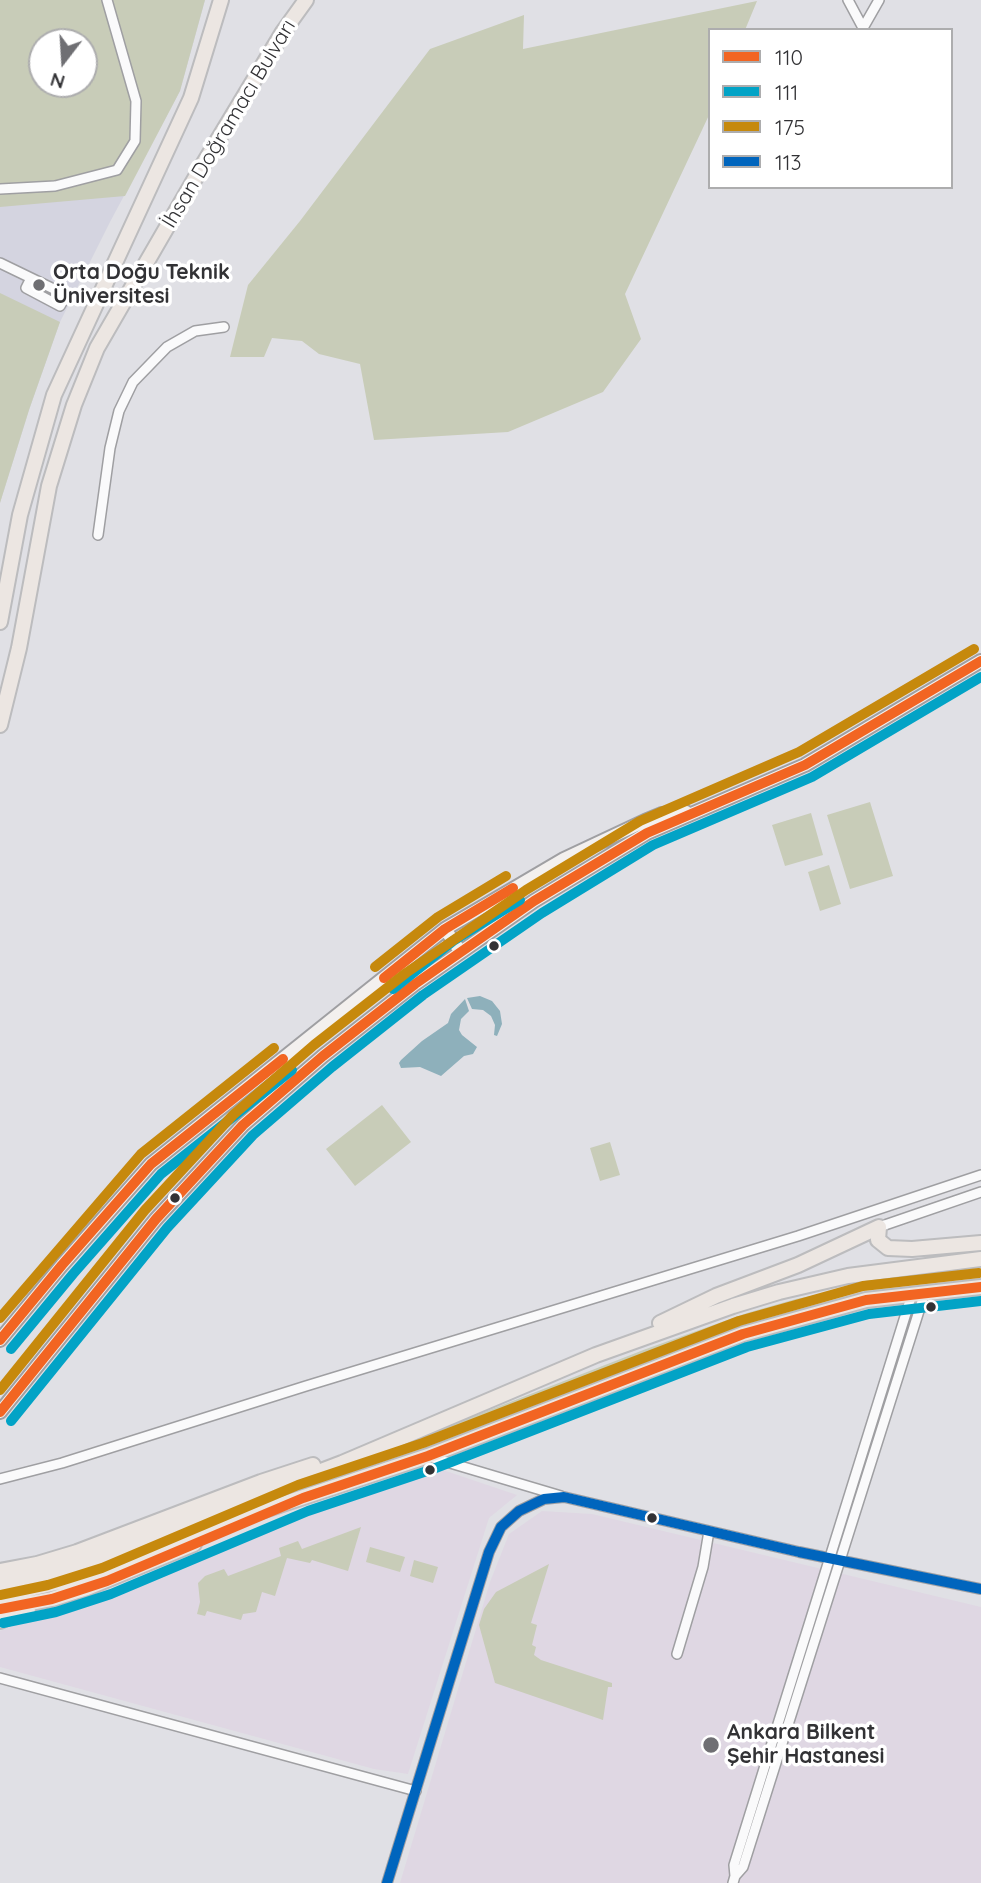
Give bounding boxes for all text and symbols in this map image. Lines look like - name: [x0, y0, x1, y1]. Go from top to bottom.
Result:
- street label: İhsan Doğramacı Bulvarı: [157, 15, 301, 233]
- north arrow: [28, 28, 98, 98]
- legend: [708, 28, 953, 189]
- text: 110: [775, 44, 803, 70]
- text: N: [47, 68, 68, 95]
- text: 111: [775, 79, 798, 105]
- text: 175: [775, 114, 805, 140]
- text: 113: [775, 149, 802, 175]
- place label: Orta Doğu Teknik Üniversitesi: [53, 260, 230, 310]
- marker: Orta Doğu Teknik Üniversitesi: [31, 277, 47, 293]
- unlabelled marker: [487, 939, 501, 953]
- unlabelled marker: [168, 1191, 182, 1205]
- unlabelled marker: [924, 1300, 938, 1314]
- unlabelled marker: [423, 1463, 437, 1477]
- unlabelled marker: [645, 1511, 659, 1525]
- place label: Ankara Bilkent Şehir Hastanesi: [727, 1720, 884, 1770]
- marker: Ankara Bilkent Şehir Hastanesi: [701, 1735, 721, 1755]

